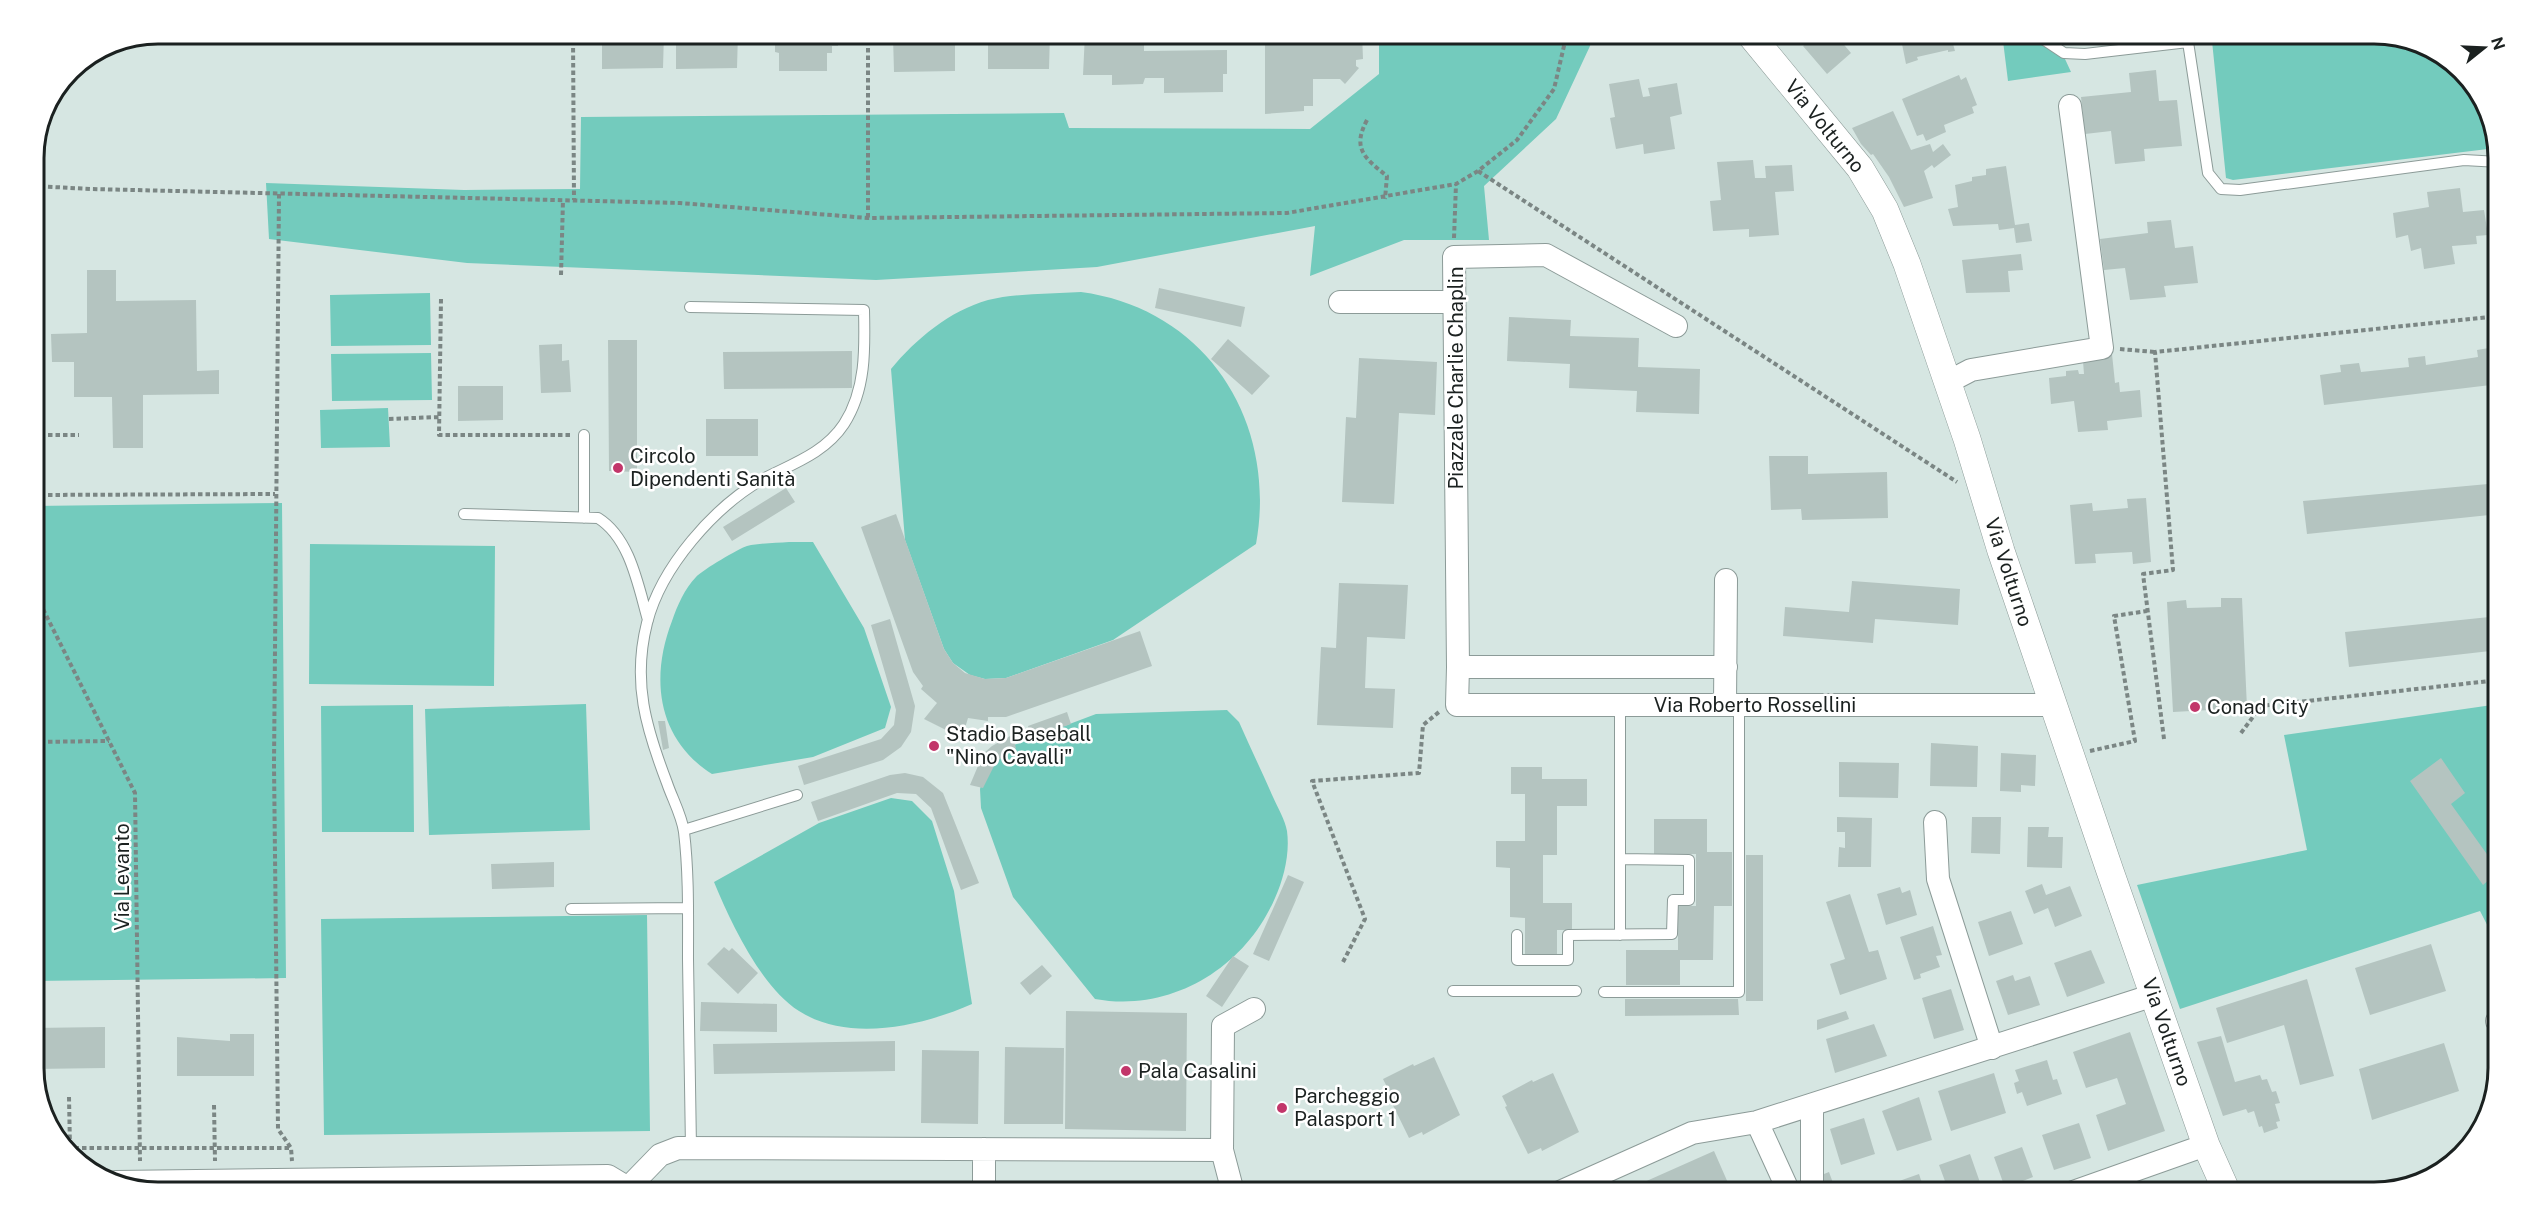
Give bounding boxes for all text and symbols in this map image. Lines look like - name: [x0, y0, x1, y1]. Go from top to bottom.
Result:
- north arrow: [2454, 18, 2514, 78]
- text: N: [2487, 35, 2509, 52]
- street label: Via Volturno: [1780, 74, 1870, 178]
- street label: Piazzale Charlie Chaplin: [1444, 267, 1468, 489]
- place label: Circolo Dipendenti Sanità: [630, 444, 795, 491]
- marker: Circolo Dipendenti Sanità: [611, 461, 625, 475]
- street label: Via Volturno: [1980, 515, 2038, 629]
- street label: Via Roberto Rossellini: [1654, 693, 1856, 717]
- place label: Conad City: [2207, 695, 2309, 719]
- marker: Conad City: [2188, 700, 2202, 714]
- place label: Stadio Baseball "Nino Cavalli": [946, 722, 1091, 769]
- marker: Stadio Baseball "Nino Cavalli": [927, 739, 941, 753]
- street label: Via Levanto: [110, 823, 134, 931]
- street label: Via Volturno: [2137, 975, 2197, 1089]
- place label: Pala Casalini: [1138, 1059, 1257, 1083]
- marker: Pala Casalini: [1119, 1064, 1133, 1078]
- place label: Parcheggio Palasport 1: [1294, 1084, 1400, 1131]
- marker: Parcheggio Palasport 1: [1275, 1101, 1289, 1115]

